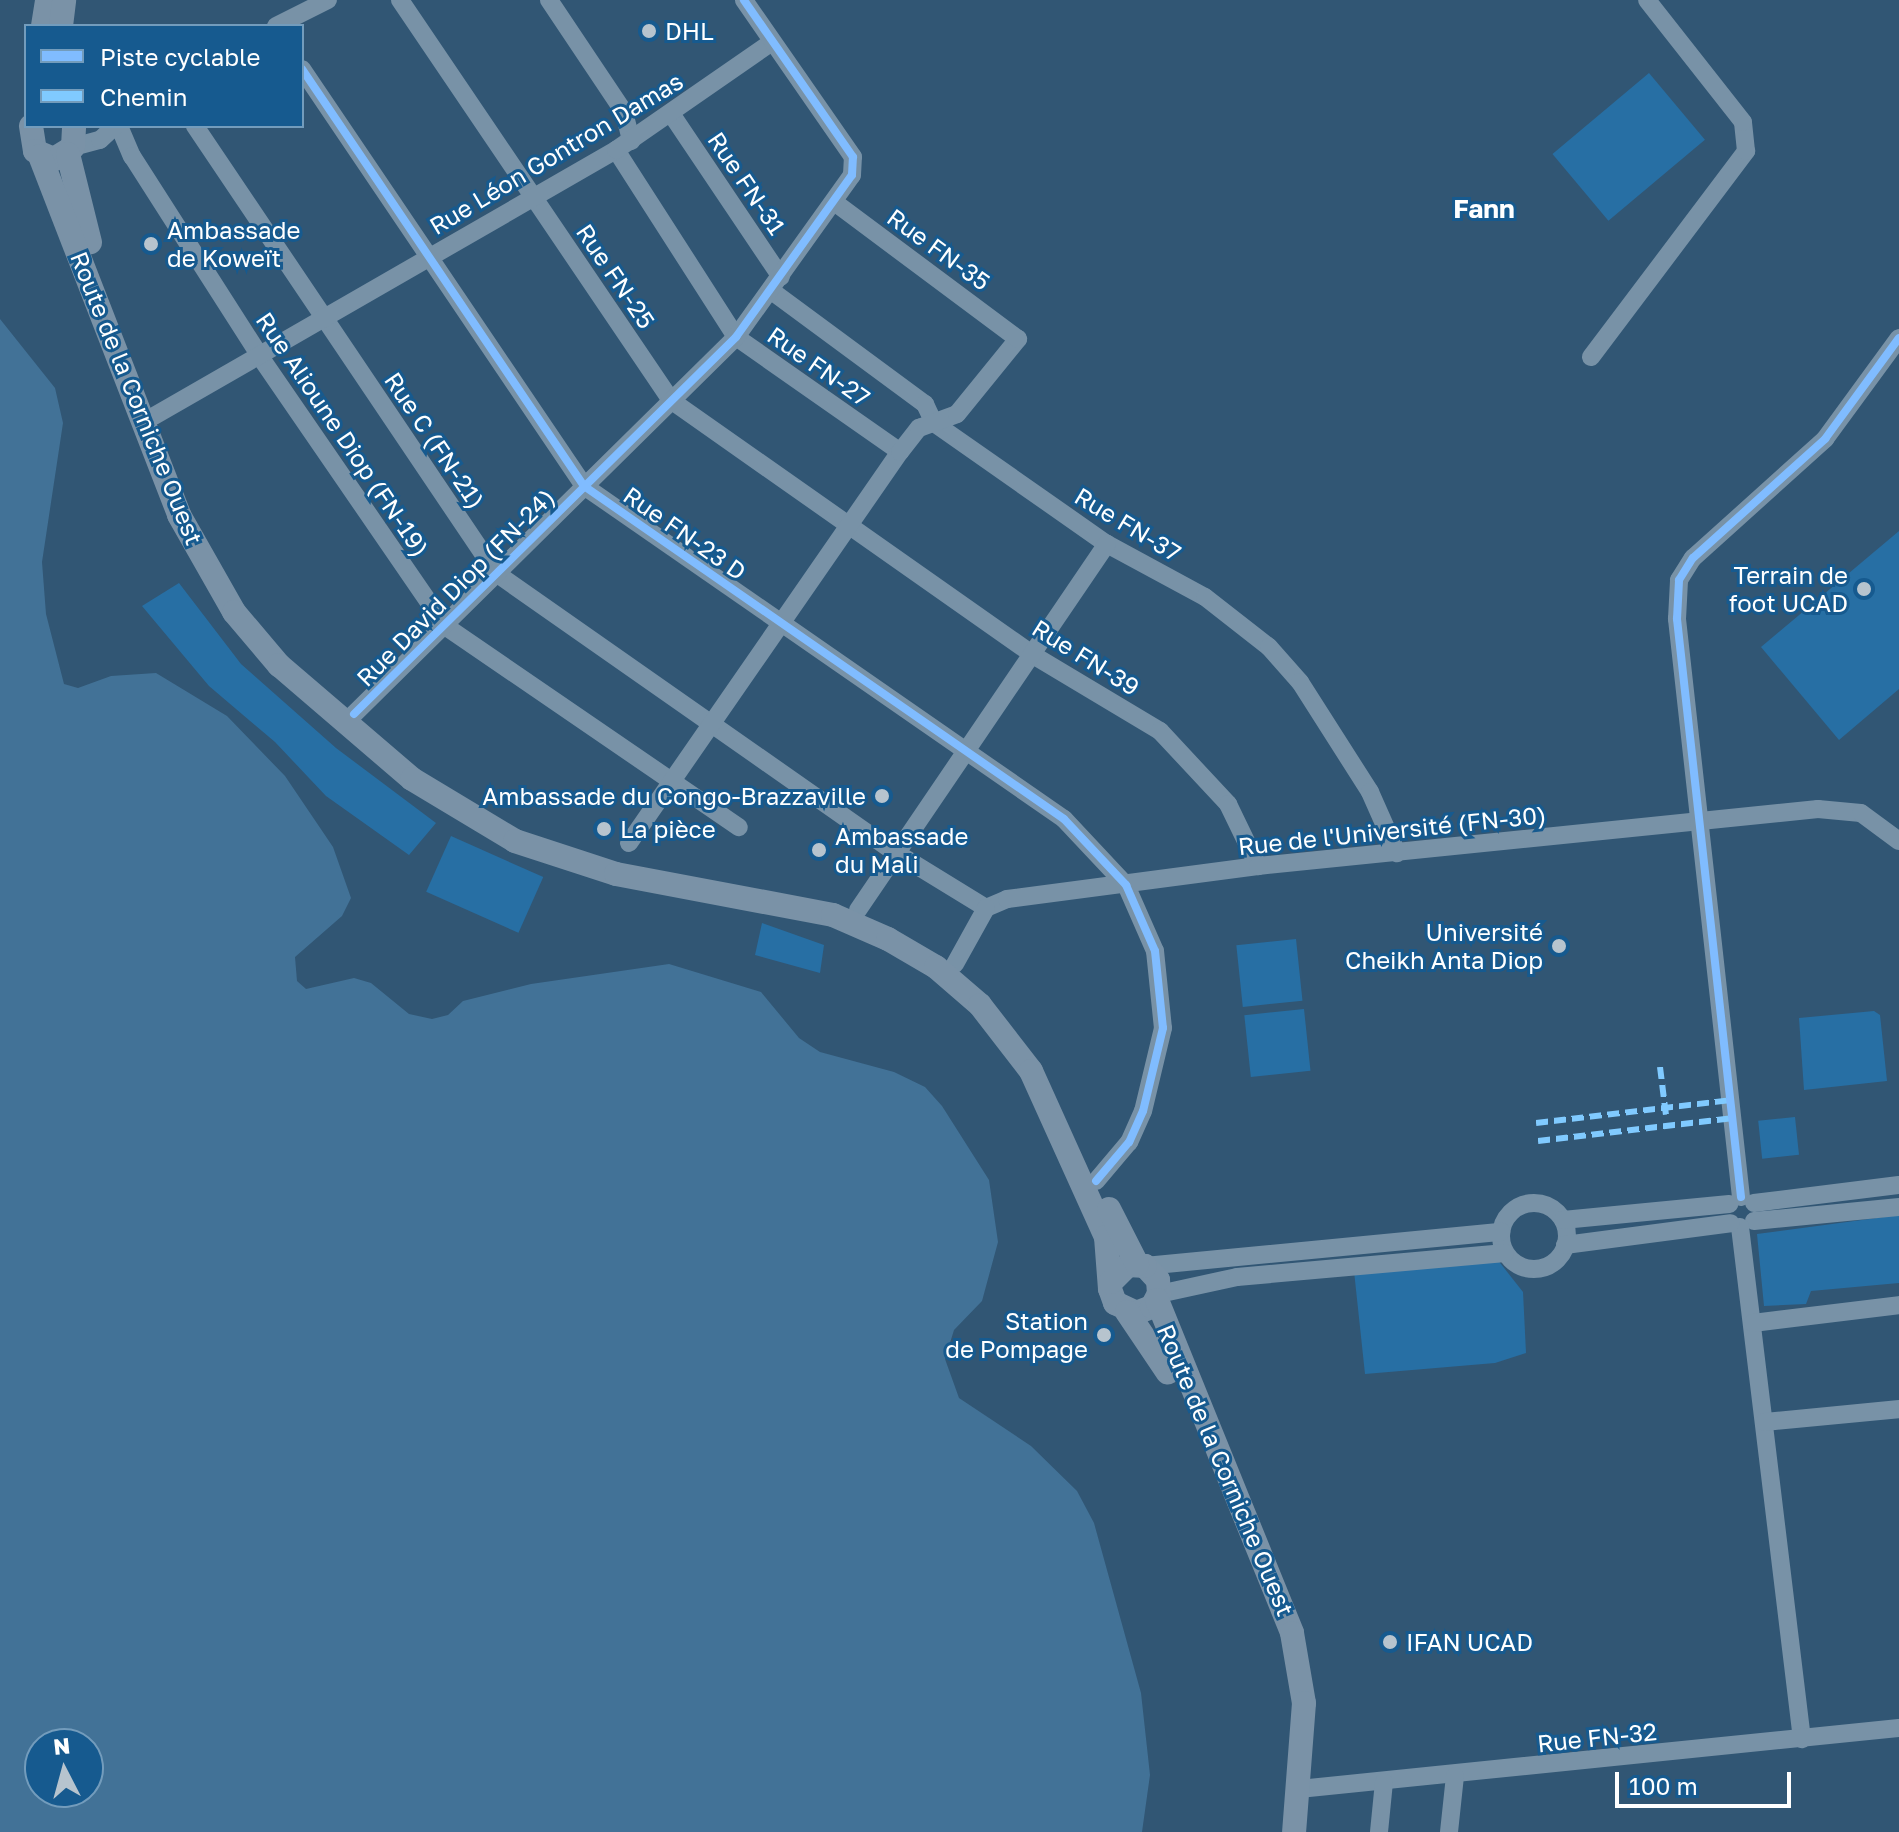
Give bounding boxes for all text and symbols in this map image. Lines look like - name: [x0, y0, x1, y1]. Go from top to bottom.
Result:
- place label: DHL: [665, 17, 714, 45]
- marker: DHL: [640, 22, 658, 40]
- legend: [24, 24, 304, 128]
- text: Piste cyclable: [100, 42, 260, 71]
- street label: Rue Léon Gontron Damas: [424, 66, 688, 240]
- text: Chemin: [100, 82, 187, 111]
- street label: Rue FN-31: [702, 126, 792, 240]
- district label: Fann: [1453, 193, 1515, 225]
- street label: Rue FN-35: [882, 202, 996, 296]
- place label: Ambassade de Koweït: [167, 216, 300, 272]
- street label: Rue FN-25: [571, 218, 661, 334]
- marker: Ambassade de Koweït: [142, 235, 160, 253]
- street label: Route de la Corniche Ouest: [65, 247, 209, 549]
- street label: Rue Alioune Diop (FN-19): [251, 307, 435, 561]
- street label: Rue FN-27: [762, 320, 876, 412]
- street label: Rue C (FN-21): [379, 366, 491, 514]
- street label: Rue FN-23 D: [618, 480, 752, 586]
- street label: Rue FN-37: [1070, 481, 1186, 567]
- street label: Rue David Diop (FN-24): [350, 482, 560, 692]
- place label: Terrain de foot UCAD: [1729, 561, 1848, 617]
- marker: Terrain de foot UCAD: [1855, 580, 1873, 598]
- street label: Rue FN-39: [1027, 613, 1145, 701]
- place label: Ambassade du Congo-Brazzaville: [482, 782, 866, 810]
- marker: Ambassade du Congo-Brazzaville: [873, 787, 891, 805]
- street label: Rue de l'Université (FN-30): [1237, 800, 1547, 860]
- place label: La pièce: [620, 815, 716, 843]
- marker: La pièce: [595, 820, 613, 838]
- place label: Ambassade du Mali: [835, 822, 968, 878]
- marker: Ambassade du Mali: [810, 841, 828, 859]
- place label: Université Cheikh Anta Diop: [1345, 918, 1543, 974]
- marker: Université Cheikh Anta Diop: [1550, 937, 1568, 955]
- place label: Station de Pompage: [945, 1307, 1088, 1363]
- street label: Route de la Corniche Ouest: [1151, 1320, 1301, 1620]
- marker: Station de Pompage: [1095, 1326, 1113, 1344]
- place label: IFAN UCAD: [1406, 1628, 1533, 1656]
- marker: IFAN UCAD: [1381, 1633, 1399, 1651]
- street label: Rue FN-32: [1536, 1716, 1658, 1758]
- north arrow: [24, 1728, 104, 1808]
- text: N: [52, 1731, 71, 1760]
- scale bar: [1619, 1756, 1795, 1806]
- text: 100 m: [1629, 1771, 1698, 1800]

